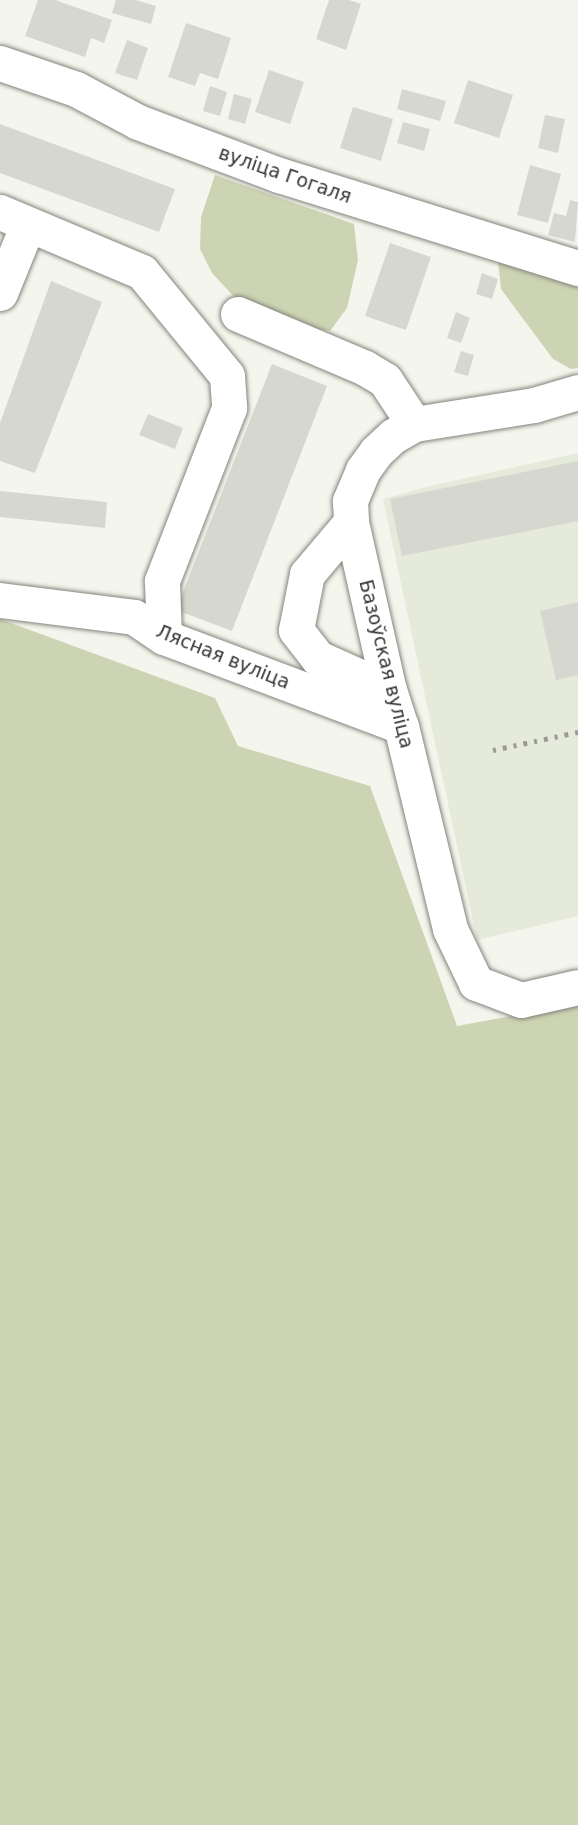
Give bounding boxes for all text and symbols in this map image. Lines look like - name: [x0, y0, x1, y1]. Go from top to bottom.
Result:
- street label: вуліца Гогаля: [216, 142, 354, 208]
- street label: Базоўская вуліца: [354, 577, 418, 751]
- street label: Лясная вуліца: [153, 620, 293, 694]

